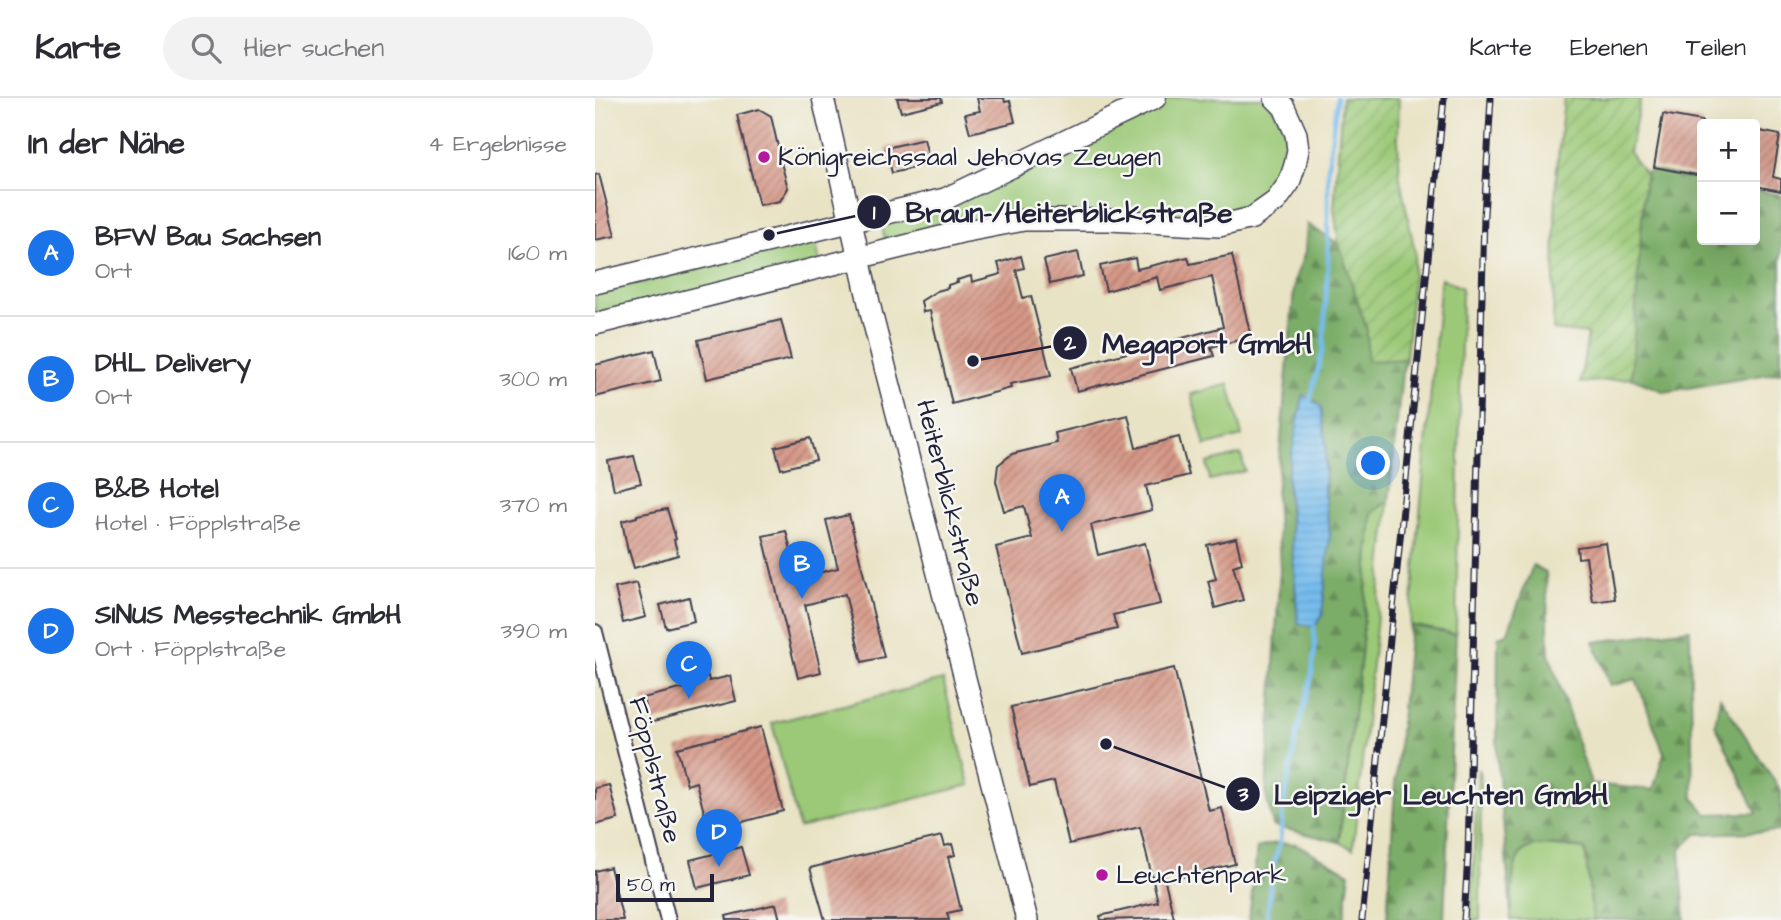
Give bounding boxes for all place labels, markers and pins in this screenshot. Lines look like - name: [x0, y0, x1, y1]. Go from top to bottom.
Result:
- place label: Königreichssaal Jehovas Zeugen: [778, 139, 1161, 177]
- marker: Königreichssaal Jehovas Zeugen: [756, 149, 772, 165]
- callout: Braun-/Heiterblickstraße: [857, 188, 1247, 237]
- callout: Megaport GmbH: [1052, 318, 1326, 367]
- pin: A: [1039, 474, 1085, 532]
- pin: B: [779, 541, 825, 599]
- pin: C: [666, 641, 712, 699]
- callout: Leipziger Leuchten GmbH: [1225, 769, 1623, 818]
- pin: D: [696, 809, 742, 867]
- place label: Leuchtenpark: [1116, 857, 1286, 893]
- marker: Leuchtenpark: [1094, 867, 1110, 883]

